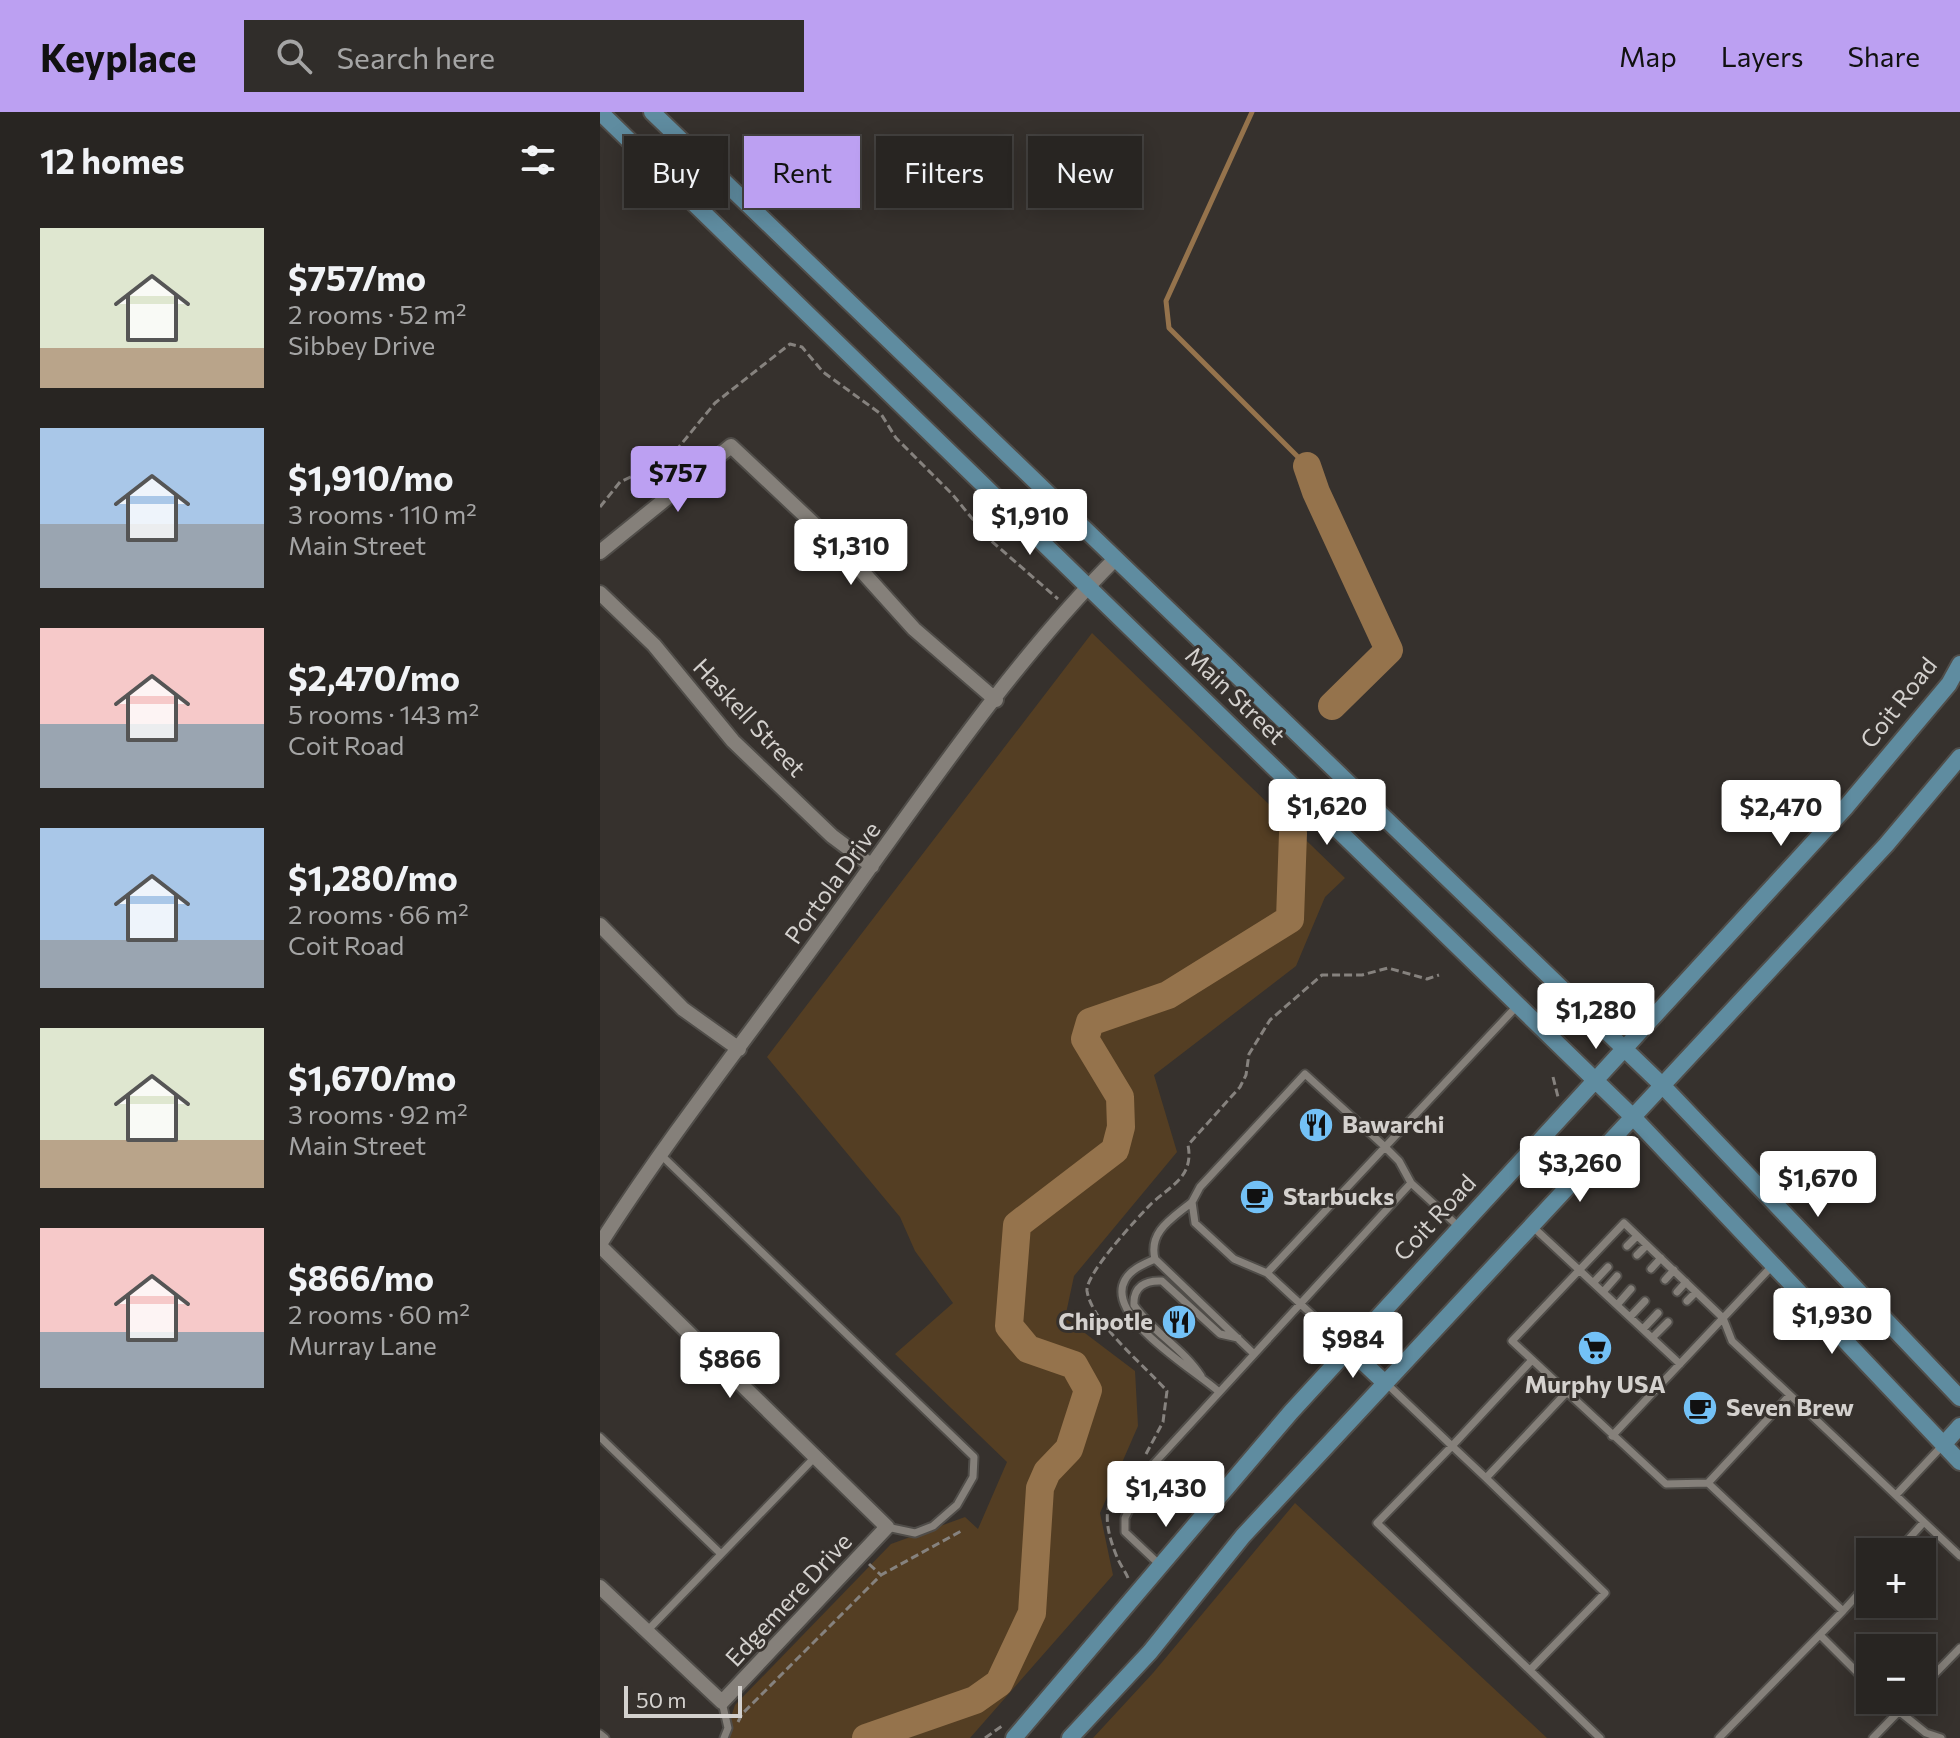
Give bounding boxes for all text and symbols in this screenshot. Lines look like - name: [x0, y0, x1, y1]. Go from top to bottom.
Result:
- search box: [244, 20, 804, 92]
- text: Keyplace: [40, 33, 196, 80]
- icon: search: [272, 34, 316, 78]
- text: Search here: [336, 38, 495, 75]
- text: Map: [1619, 39, 1677, 73]
- text: Layers: [1721, 39, 1803, 73]
- text: Share: [1847, 39, 1920, 73]
- chip: Buy: [624, 136, 728, 208]
- chip: Rent: [744, 136, 860, 208]
- chip: Filters: [876, 136, 1012, 208]
- chip: New: [1028, 136, 1142, 208]
- icon: filters: [516, 138, 560, 182]
- text: 12 homes: [40, 139, 185, 181]
- text: $757/mo: [288, 256, 426, 298]
- icon: home: [104, 260, 200, 356]
- text: 2 rooms · 52 m²: [288, 298, 466, 329]
- text: Sibbey Drive: [288, 329, 435, 360]
- pin: $757: [631, 446, 725, 514]
- text: $1,910/mo: [288, 456, 454, 498]
- text: $757: [649, 456, 707, 487]
- icon: home: [104, 460, 200, 556]
- pin: $1,910: [965, 489, 1095, 557]
- text: 3 rooms · 110 m²: [288, 498, 477, 529]
- text: $1,910: [991, 499, 1069, 530]
- pin: $1,310: [786, 519, 916, 587]
- text: Main Street: [288, 529, 426, 560]
- text: $1,310: [812, 529, 890, 560]
- street label: Main Street: [1180, 640, 1292, 750]
- street label: Coit Road: [1853, 651, 1942, 753]
- street label: Haskell Street: [688, 652, 812, 782]
- text: $2,470/mo: [288, 656, 460, 698]
- icon: home: [104, 660, 200, 756]
- text: 5 rooms · 143 m²: [288, 698, 479, 729]
- text: Coit Road: [288, 729, 404, 760]
- pin: $1,620: [1262, 779, 1392, 847]
- pin: $2,470: [1716, 780, 1846, 848]
- text: $1,620: [1287, 789, 1367, 820]
- text: $2,470: [1740, 790, 1822, 821]
- street label: Portola Drive: [778, 815, 886, 949]
- text: $1,280/mo: [288, 856, 458, 898]
- icon: home: [104, 860, 200, 956]
- text: 2 rooms · 66 m²: [288, 898, 469, 929]
- text: Coit Road: [288, 929, 404, 960]
- pin: $1,280: [1531, 983, 1661, 1051]
- text: $1,280: [1555, 993, 1637, 1024]
- text: $1,670/mo: [288, 1056, 456, 1098]
- icon: home: [104, 1060, 200, 1156]
- text: 3 rooms · 92 m²: [288, 1098, 468, 1129]
- restaurant icon: Bawarchi: [1297, 1106, 1335, 1144]
- place label: Bawarchi: [1342, 1109, 1444, 1138]
- text: Main Street: [288, 1129, 426, 1160]
- pin: $3,260: [1515, 1136, 1645, 1204]
- text: $3,260: [1538, 1146, 1622, 1177]
- pin: $1,670: [1753, 1151, 1883, 1219]
- text: $1,670: [1778, 1161, 1858, 1192]
- street label: Coit Road: [1387, 1168, 1481, 1266]
- cafe icon: Starbucks: [1238, 1178, 1276, 1216]
- place label: Starbucks: [1283, 1181, 1394, 1210]
- text: $866/mo: [288, 1256, 434, 1298]
- icon: home: [104, 1260, 200, 1356]
- pin: $1,930: [1767, 1288, 1897, 1356]
- text: 2 rooms · 60 m²: [288, 1298, 470, 1329]
- text: $1,930: [1791, 1298, 1873, 1329]
- restaurant icon: Chipotle: [1160, 1303, 1198, 1341]
- place label: Chipotle: [1058, 1306, 1153, 1335]
- pin: $984: [1306, 1312, 1400, 1380]
- text: $984: [1321, 1322, 1385, 1353]
- text: Murray Lane: [288, 1329, 437, 1360]
- supermarket icon: Murphy USA: [1576, 1329, 1614, 1367]
- pin: $866: [683, 1332, 777, 1400]
- text: $866: [698, 1342, 762, 1373]
- place label: Murphy USA: [1524, 1369, 1666, 1398]
- cafe icon: Seven Brew: [1681, 1389, 1719, 1427]
- place label: Seven Brew: [1726, 1392, 1854, 1421]
- pin: $1,430: [1101, 1461, 1231, 1529]
- text: $1,430: [1125, 1471, 1207, 1502]
- street label: Edgemere Drive: [719, 1526, 857, 1672]
- map controls: [1856, 1538, 1936, 1714]
- button: +: [1856, 1538, 1936, 1618]
- button: −: [1856, 1634, 1936, 1714]
- scale bar: [624, 1682, 742, 1718]
- text: 50 m: [636, 1686, 686, 1713]

